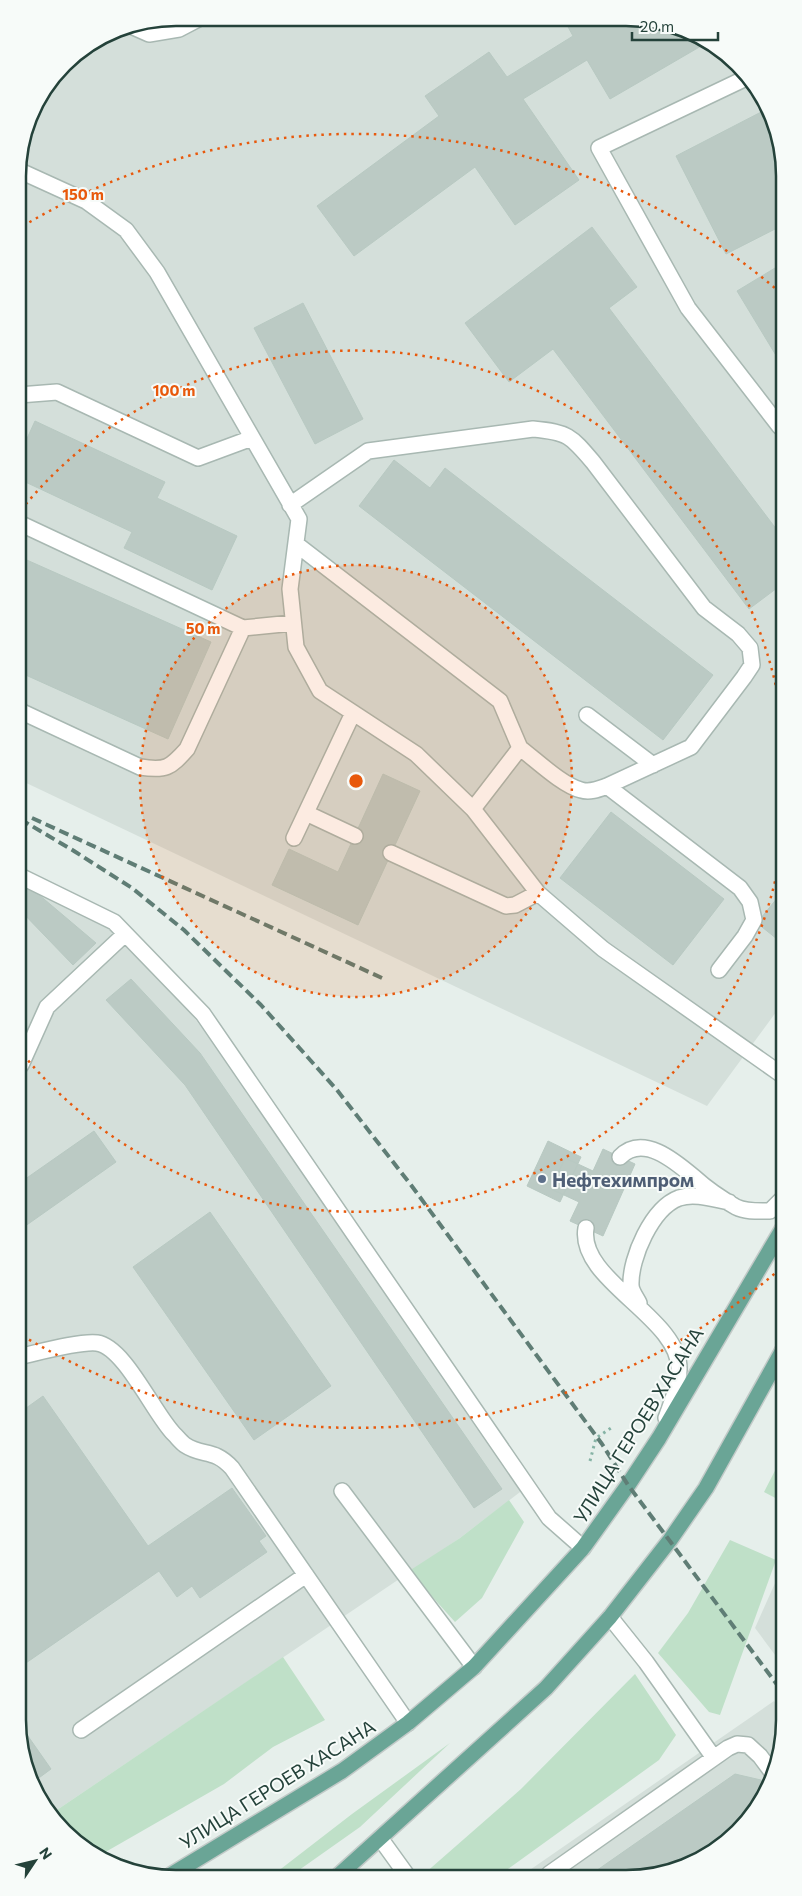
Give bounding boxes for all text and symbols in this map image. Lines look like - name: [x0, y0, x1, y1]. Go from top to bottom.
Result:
- scale bar: [632, 10, 718, 42]
- text: 20 m: [640, 17, 674, 35]
- text: 150 m: [62, 185, 104, 203]
- text: 100 m: [153, 381, 195, 399]
- text: 50 m: [186, 619, 220, 637]
- centre of rings: [347, 772, 365, 790]
- place label: Нефтехимпром: [552, 1168, 694, 1191]
- marker: Нефтехимпром: [536, 1173, 548, 1185]
- street label: УЛИЦА ГЕРОЕВ ХАСАНА: [568, 1323, 708, 1527]
- street label: УЛИЦА ГЕРОЕВ ХАСАНА: [175, 1714, 379, 1854]
- north arrow: [10, 1836, 60, 1886]
- text: N: [36, 1844, 56, 1862]

